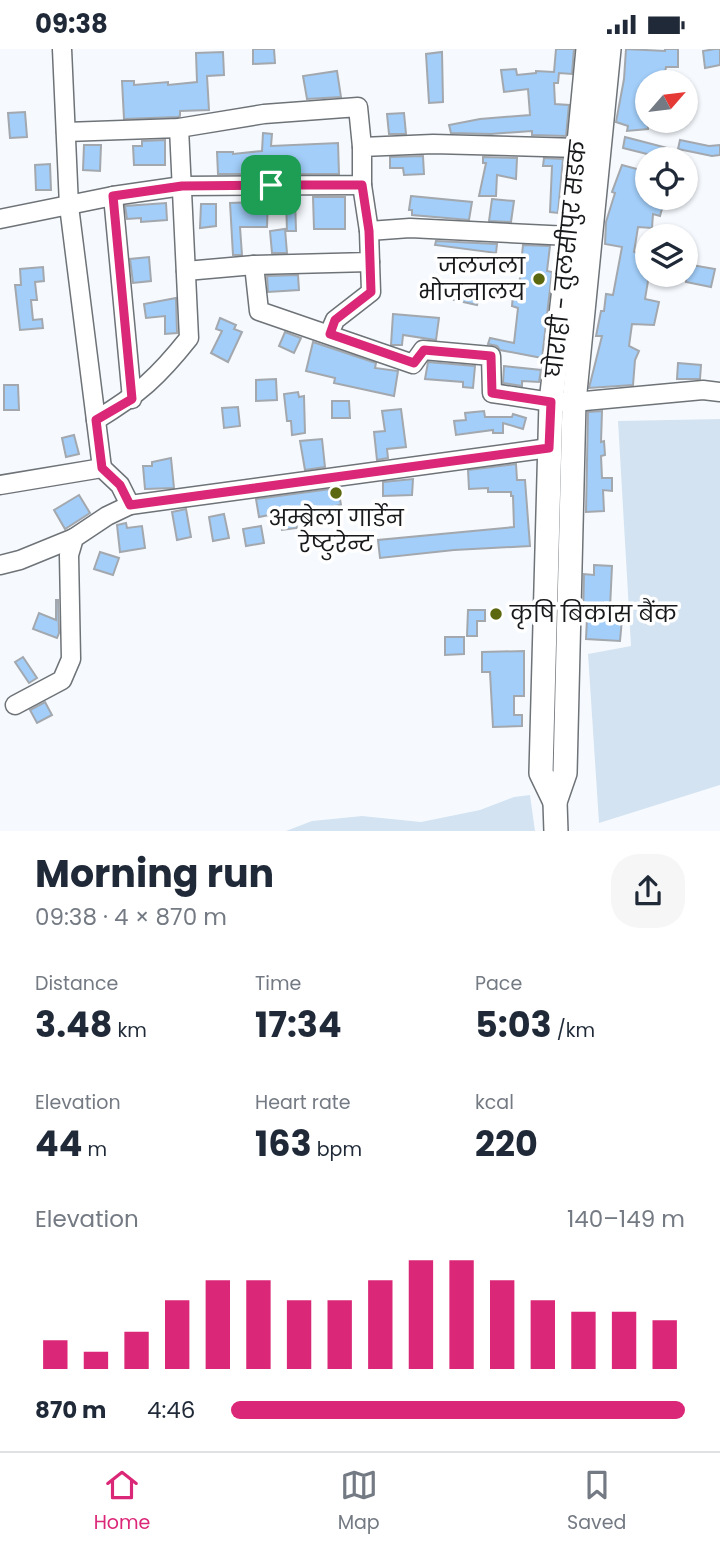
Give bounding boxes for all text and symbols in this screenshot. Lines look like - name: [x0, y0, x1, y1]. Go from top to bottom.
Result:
- text: 09:38: [35, 6, 108, 42]
- north arrow: [635, 70, 698, 133]
- map controls: [635, 70, 698, 287]
- street label: घोराही - तुलसीपुर सडक: [538, 138, 594, 380]
- button: locate: [635, 147, 698, 210]
- pin: [241, 155, 301, 215]
- icon: arrive: [252, 166, 290, 204]
- button: layers: [635, 224, 698, 287]
- place label: जलजला भोजनालय: [418, 250, 526, 308]
- marker: जलजला भोजनालय: [531, 271, 547, 287]
- marker: अम्ब्रेला गार्डेन रेष्टुरेन्ट: [328, 485, 344, 501]
- place label: अम्ब्रेला गार्डेन रेष्टुरेन्ट: [268, 502, 405, 561]
- place label: कृषि बिकास बैंक: [509, 597, 678, 630]
- marker: कृषि बिकास बैंक: [488, 606, 504, 622]
- text: Morning run: [35, 847, 274, 900]
- button: share: [611, 854, 685, 928]
- text: 09:38 · 4 × 870 m: [35, 901, 227, 933]
- text: Distance: [35, 970, 118, 997]
- text: Time: [255, 970, 301, 997]
- text: Pace: [475, 970, 522, 997]
- text: 3.48: [35, 1000, 112, 1049]
- text: 17:34: [255, 1000, 342, 1049]
- text: 5:03: [475, 1000, 552, 1049]
- text: km: [112, 1017, 147, 1044]
- text: /km: [552, 1017, 595, 1044]
- text: Elevation: [35, 1089, 121, 1116]
- text: Heart rate: [255, 1089, 350, 1116]
- text: kcal: [475, 1089, 514, 1116]
- text: 44: [35, 1119, 82, 1168]
- text: 163: [255, 1119, 312, 1168]
- text: 220: [475, 1119, 538, 1168]
- text: m: [82, 1136, 107, 1163]
- text: bpm: [312, 1136, 362, 1163]
- text: Elevation: [35, 1203, 139, 1235]
- text: 140–149 m: [567, 1203, 685, 1235]
- text: 870 m: [35, 1394, 106, 1426]
- text: 4:46: [147, 1394, 195, 1426]
- tab: Home: [94, 1466, 150, 1537]
- tab: Map: [338, 1466, 380, 1537]
- tab: Saved: [567, 1466, 626, 1537]

